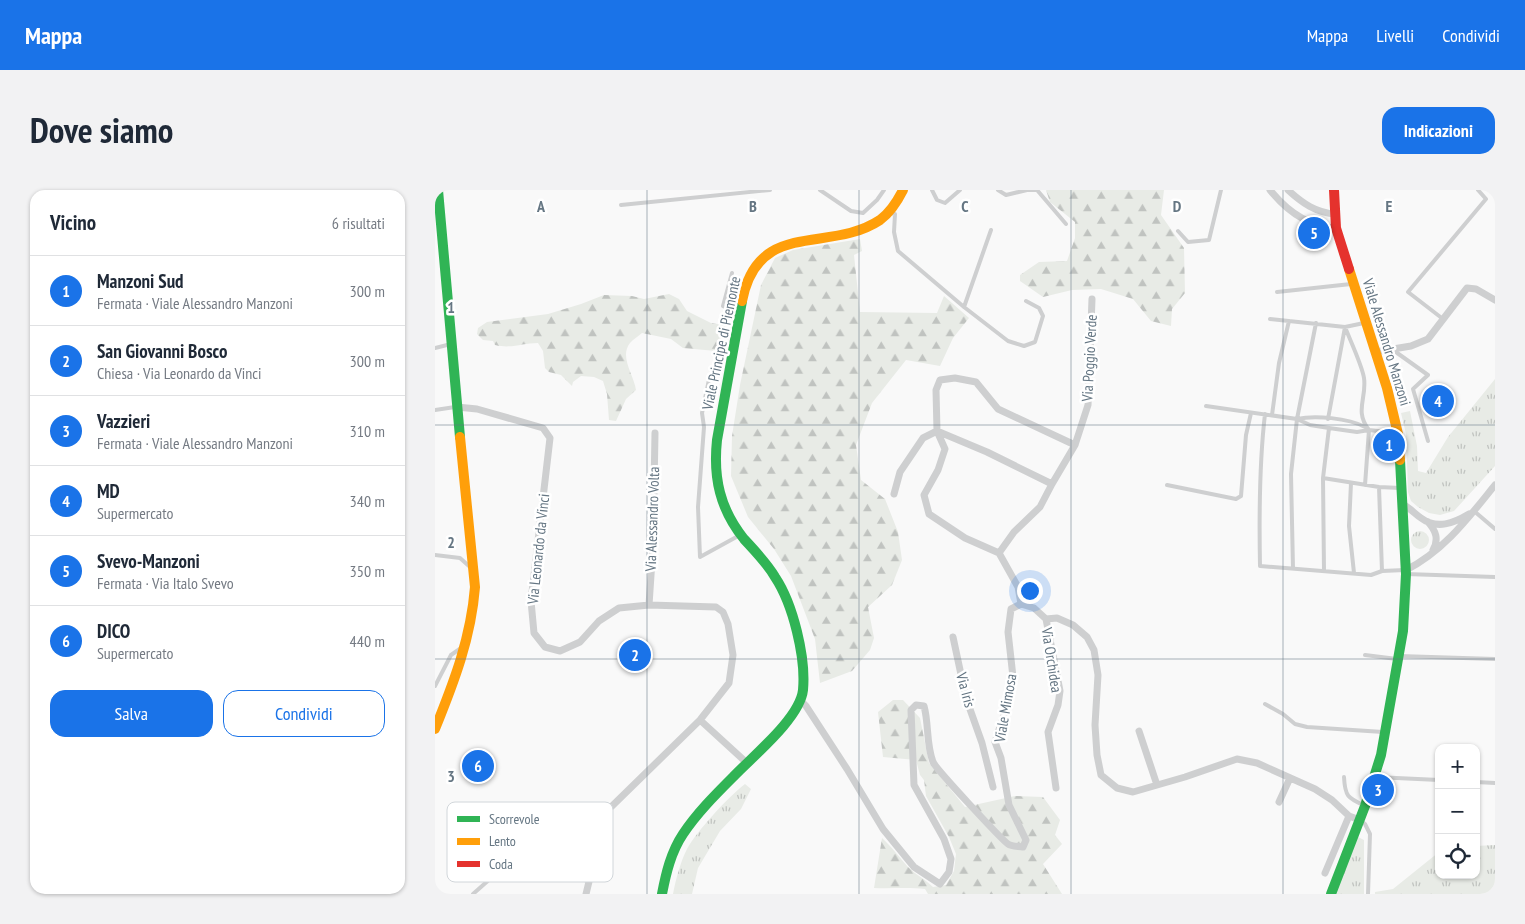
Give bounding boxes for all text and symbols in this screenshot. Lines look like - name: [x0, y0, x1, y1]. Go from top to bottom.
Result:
- text: Mappa: [25, 20, 82, 51]
- text: Mappa: [1307, 24, 1348, 47]
- text: Livelli: [1376, 24, 1414, 47]
- text: Condividi: [1442, 24, 1500, 47]
- text: Dove siamo: [30, 107, 173, 153]
- button: Indicazioni: [1382, 107, 1495, 154]
- text: A: [536, 196, 546, 216]
- text: B: [749, 196, 757, 216]
- text: C: [961, 196, 969, 216]
- text: D: [1173, 196, 1182, 216]
- text: E: [1386, 196, 1393, 216]
- text: Vicino: [50, 209, 96, 236]
- text: 6 risultati: [332, 213, 385, 233]
- pin: 5: [1298, 214, 1330, 252]
- text: Manzoni Sud: [97, 269, 184, 293]
- street label: Viale Principe di Piemonte: [697, 274, 744, 412]
- street label: Viale Alessandro Manzoni: [1358, 275, 1415, 408]
- text: 1: [62, 281, 70, 301]
- text: 300 m: [350, 281, 385, 301]
- text: Fermata · Viale Alessandro Manzoni: [97, 293, 293, 313]
- text: 1: [447, 297, 455, 317]
- street label: Via Poggio Verde: [1077, 314, 1101, 403]
- text: San Giovanni Bosco: [97, 339, 227, 363]
- text: 2: [62, 351, 70, 371]
- text: 300 m: [350, 351, 385, 371]
- text: Chiesa · Via Leonardo da Vinci: [97, 363, 262, 383]
- pin: 4: [1422, 382, 1454, 420]
- text: Vazzieri: [97, 409, 150, 433]
- text: 3: [62, 421, 70, 441]
- text: 310 m: [350, 421, 385, 441]
- pin: 1: [1373, 426, 1405, 464]
- text: Fermata · Viale Alessandro Manzoni: [97, 433, 293, 453]
- street label: Via Alessandro Volta: [641, 466, 663, 573]
- text: MD: [97, 479, 120, 503]
- text: 4: [62, 491, 70, 511]
- text: 340 m: [350, 491, 385, 511]
- street label: Via Leonardo da Vinci: [523, 493, 553, 606]
- text: Supermercato: [97, 503, 173, 523]
- text: 2: [447, 532, 455, 552]
- text: Svevo-Manzoni: [97, 549, 200, 573]
- text: 5: [62, 561, 70, 581]
- text: 350 m: [350, 561, 385, 581]
- text: Fermata · Via Italo Svevo: [97, 573, 234, 593]
- your location: [1017, 578, 1043, 604]
- text: DICO: [97, 619, 130, 643]
- street label: Via Orchidea: [1037, 625, 1067, 694]
- text: 6: [62, 631, 70, 651]
- text: 440 m: [350, 631, 385, 651]
- pin: 2: [619, 636, 651, 674]
- text: Supermercato: [97, 643, 173, 663]
- street label: Via Iris: [952, 670, 980, 710]
- street label: Viale Mimosa: [989, 672, 1020, 745]
- button: Salva: [50, 690, 213, 737]
- button: Condividi: [223, 690, 385, 737]
- map controls: [1435, 744, 1480, 879]
- button: +: [1435, 744, 1480, 789]
- pin: 6: [462, 747, 494, 785]
- text: 3: [447, 766, 455, 786]
- pin: 3: [1362, 771, 1394, 809]
- button: −: [1435, 789, 1480, 834]
- legend: [447, 802, 613, 882]
- text: Scorrevole: [489, 810, 540, 828]
- text: Lento: [489, 832, 516, 850]
- button: locate: [1435, 834, 1480, 879]
- text: Coda: [489, 855, 513, 873]

